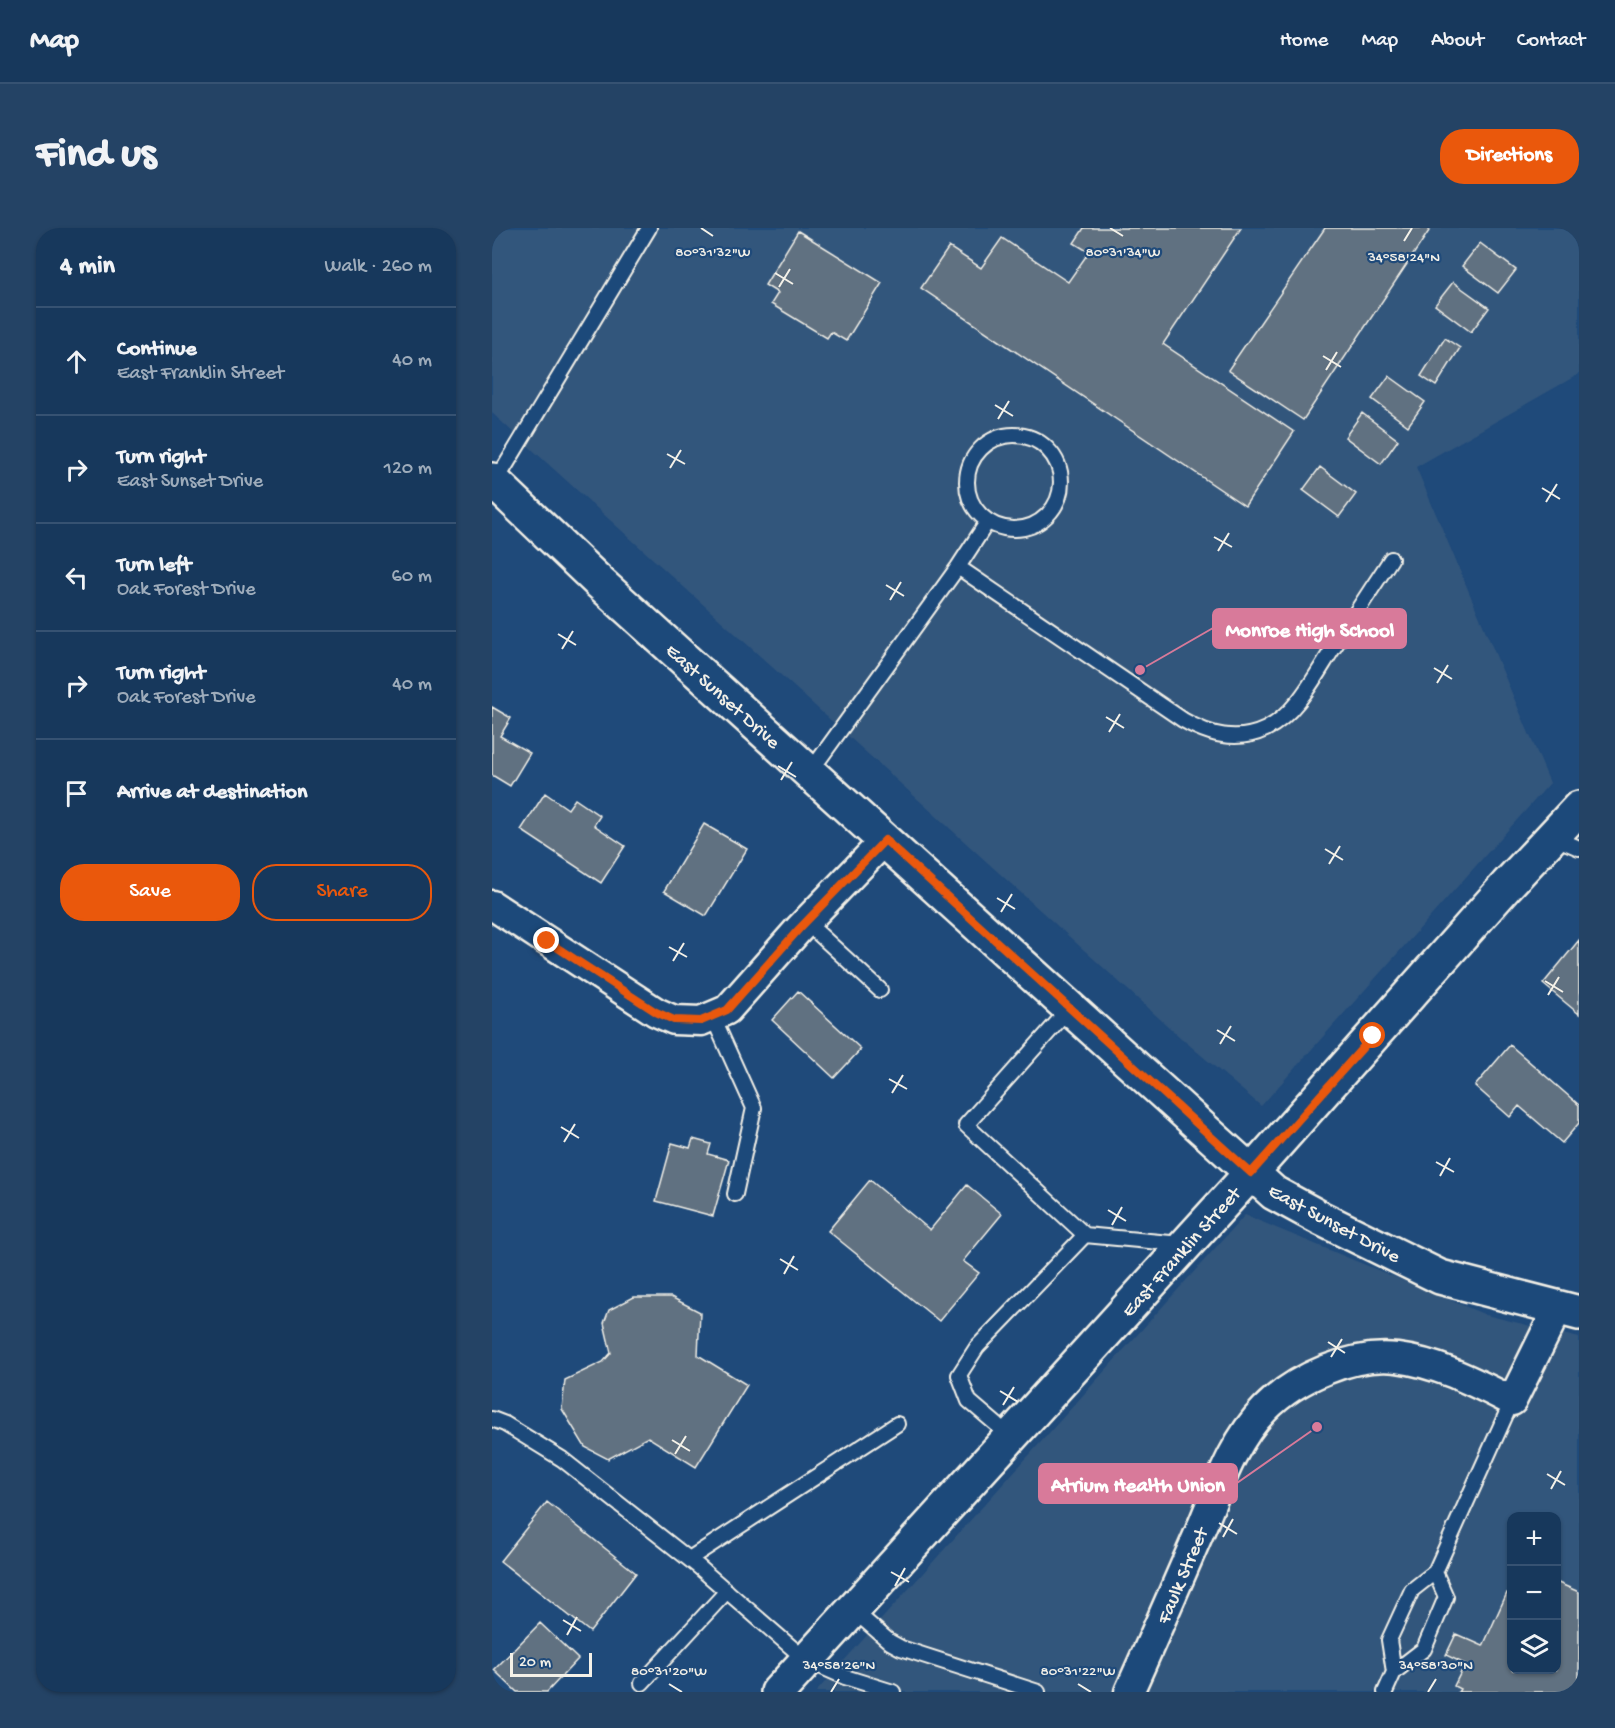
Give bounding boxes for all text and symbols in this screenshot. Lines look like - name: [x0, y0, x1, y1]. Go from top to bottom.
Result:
- text: Map: [30, 25, 79, 58]
- text: Home: [1280, 29, 1328, 54]
- text: Map: [1361, 29, 1398, 54]
- text: About: [1431, 29, 1484, 54]
- text: Contact: [1517, 29, 1585, 54]
- button: Directions: [1440, 129, 1579, 184]
- text: Find us: [36, 132, 156, 181]
- text: 80°31'32"W: [675, 244, 751, 262]
- text: 80°31'34"W: [1086, 244, 1161, 262]
- text: 34°58'24"N: [1367, 249, 1440, 267]
- text: 4 min: [60, 252, 115, 283]
- text: Walk · 260 m: [325, 256, 432, 279]
- text: Continue: [117, 337, 197, 363]
- icon: ahead: [60, 345, 93, 378]
- text: 40 m: [392, 350, 432, 373]
- text: East Franklin Street: [117, 363, 284, 386]
- text: Turn right: [117, 445, 205, 471]
- icon: right: [60, 453, 93, 486]
- text: 120 m: [384, 458, 432, 481]
- text: East Sunset Drive: [117, 471, 263, 494]
- text: Turn left: [117, 553, 191, 579]
- icon: left: [60, 561, 93, 594]
- text: 60 m: [392, 566, 432, 589]
- text: Oak Forest Drive: [117, 579, 256, 602]
- callout: Monroe High School: [1213, 609, 1406, 648]
- text: Monroe High School: [1226, 620, 1395, 645]
- street label: East Sunset Drive: [660, 640, 784, 756]
- text: Turn right: [117, 661, 205, 687]
- icon: right: [60, 669, 93, 702]
- text: 40 m: [392, 674, 432, 697]
- text: Oak Forest Drive: [117, 687, 256, 710]
- icon: arrive: [60, 777, 93, 810]
- text: Arrive at destination: [117, 780, 307, 806]
- button: Save: [60, 864, 240, 921]
- button: Share: [252, 864, 432, 921]
- route end: [533, 927, 559, 953]
- route start: [1359, 1022, 1385, 1048]
- street label: East Sunset Drive: [1263, 1181, 1404, 1270]
- street label: East Franklin Street: [1118, 1182, 1248, 1323]
- callout: Atrium Health Union: [1039, 1464, 1237, 1503]
- text: Atrium Health Union: [1050, 1475, 1226, 1500]
- map controls: [1507, 1512, 1561, 1674]
- button: +: [1507, 1512, 1561, 1566]
- street label: Faulk Street: [1153, 1523, 1215, 1629]
- button: −: [1507, 1566, 1561, 1620]
- button: layers: [1507, 1620, 1561, 1674]
- scale bar: [510, 1650, 592, 1678]
- text: 20 m: [519, 1654, 551, 1673]
- text: 34°58'26"N: [802, 1657, 875, 1675]
- text: 34°58'30"N: [1398, 1657, 1473, 1675]
- text: 80°31'20"W: [631, 1663, 707, 1681]
- text: 80°31'22"W: [1041, 1663, 1116, 1681]

